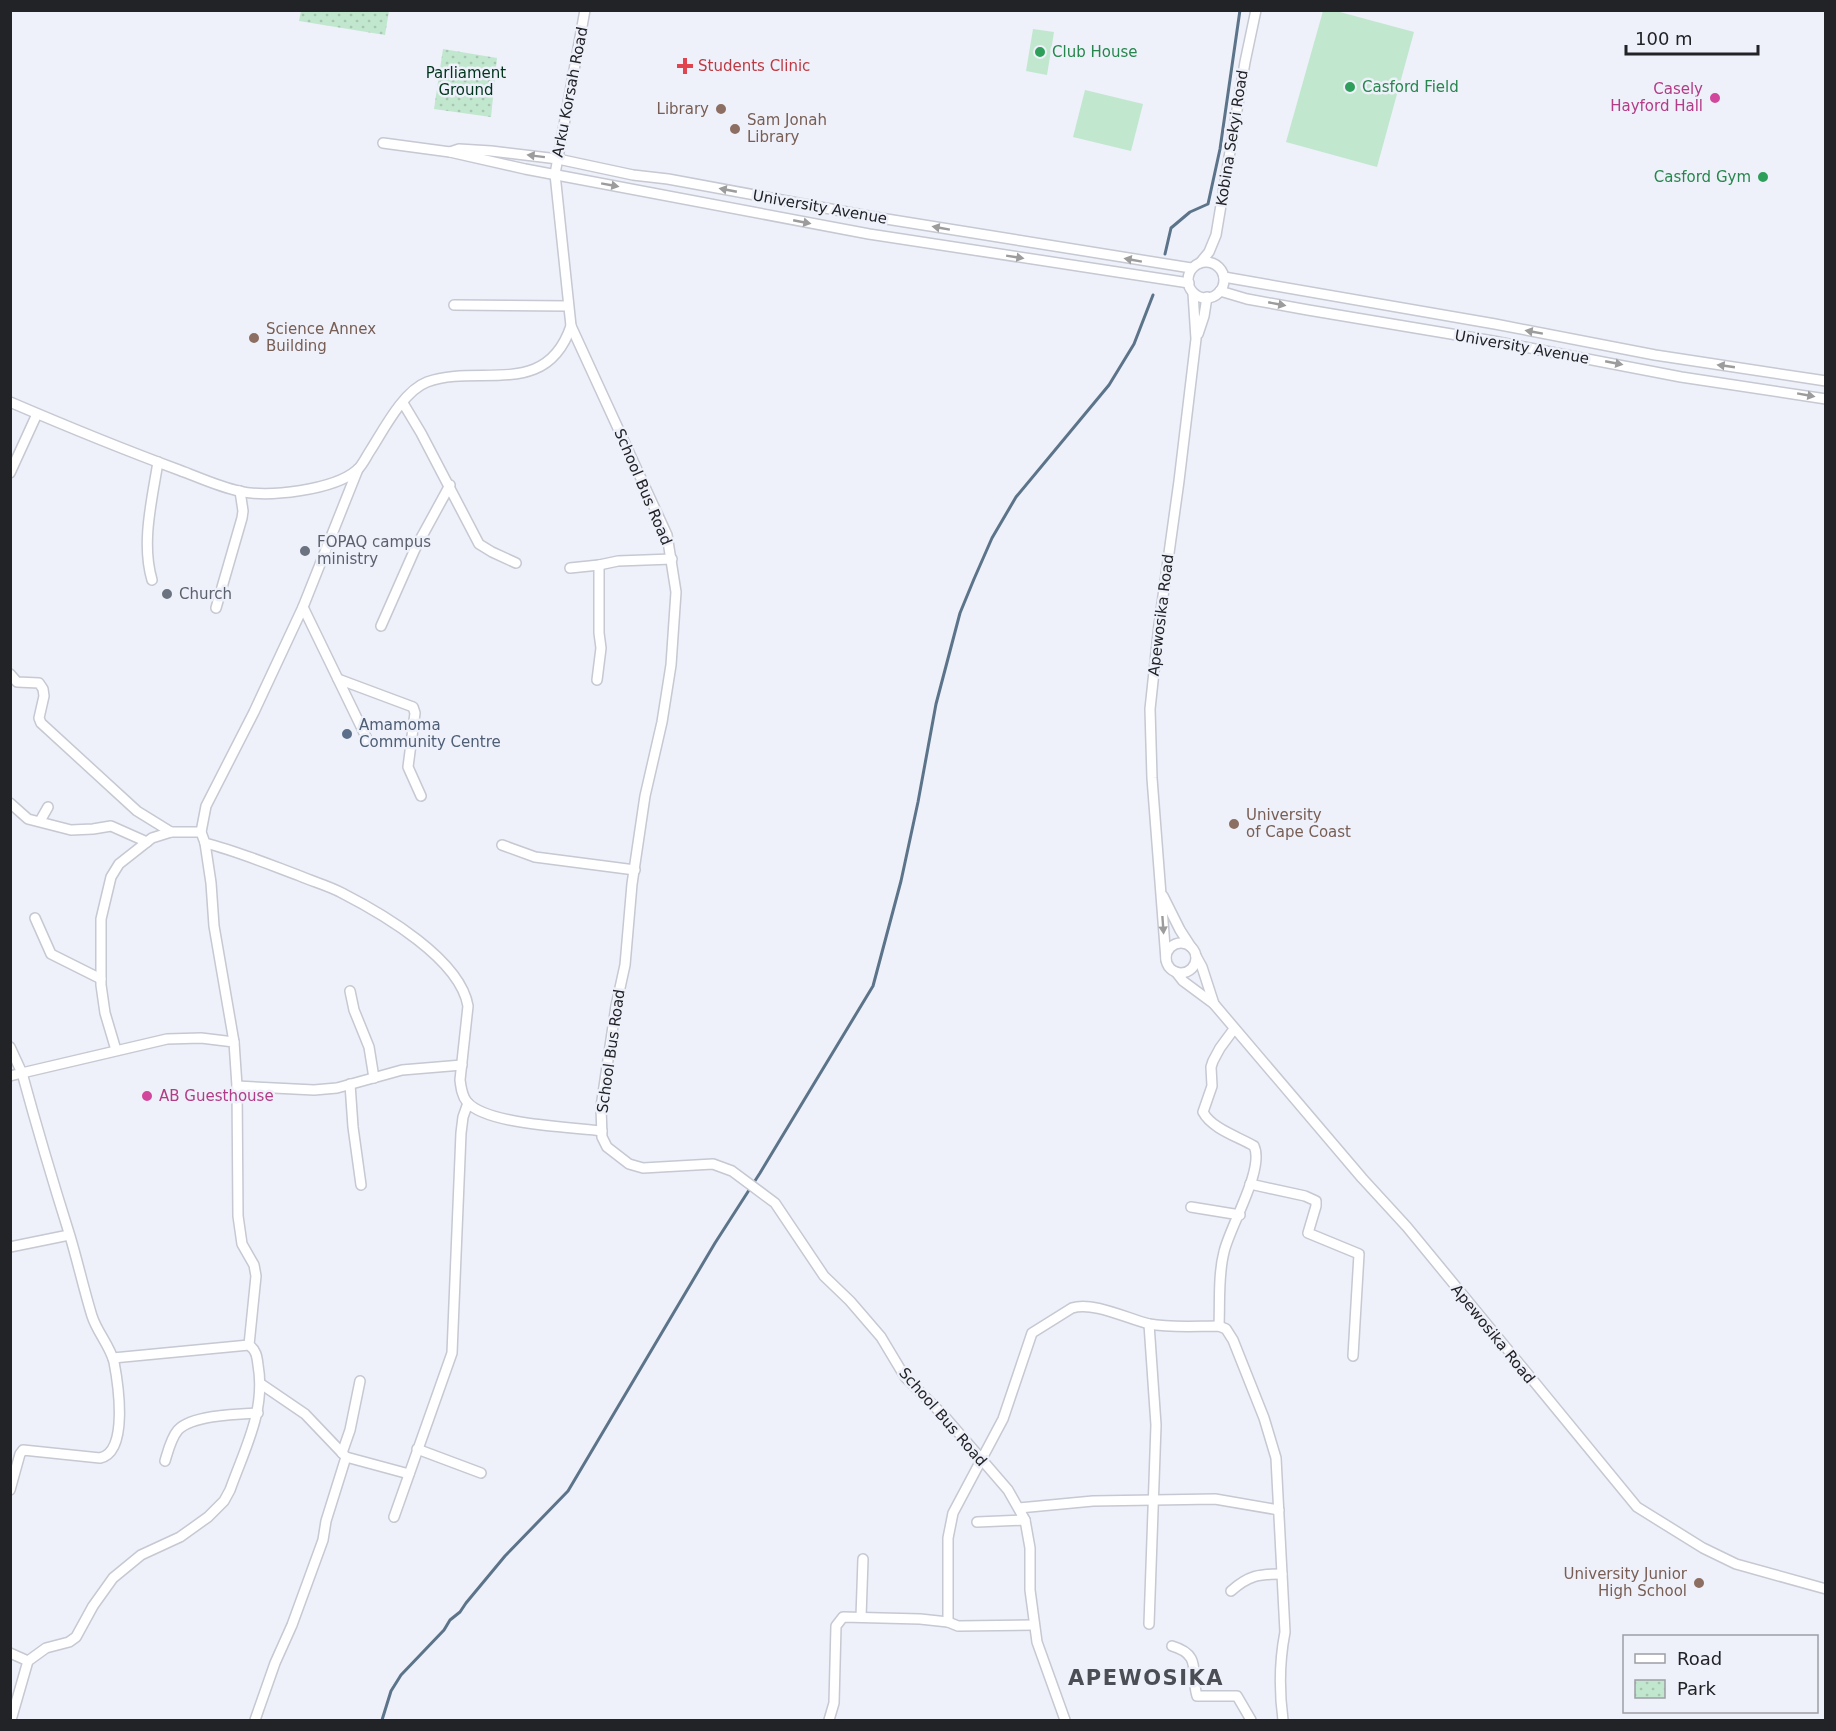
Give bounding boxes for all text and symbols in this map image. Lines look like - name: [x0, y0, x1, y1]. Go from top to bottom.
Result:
- scale bar: [1626, 18, 1758, 56]
- street label: Arku Korsah Road: [549, 25, 591, 159]
- text: 100 m: [1635, 28, 1693, 49]
- place label: Club House: [1052, 43, 1137, 61]
- marker: Club House: [1033, 45, 1047, 59]
- marker: Students Clinic: [676, 57, 694, 75]
- place label: Students Clinic: [698, 57, 810, 75]
- park label: Parliament Ground: [426, 64, 506, 99]
- street label: Kobina Sekyi Road: [1212, 69, 1252, 207]
- place label: Casford Field: [1362, 78, 1459, 96]
- marker: Casford Field: [1343, 80, 1357, 94]
- place label: Casely Hayford Hall: [1610, 80, 1703, 115]
- marker: Casely Hayford Hall: [1708, 91, 1722, 105]
- place label: Library: [657, 100, 709, 118]
- marker: Library: [714, 102, 728, 116]
- place label: Sam Jonah Library: [747, 111, 827, 146]
- marker: Sam Jonah Library: [728, 122, 742, 136]
- one-way arrow: [527, 151, 546, 161]
- place label: Casford Gym: [1654, 168, 1751, 186]
- marker: Casford Gym: [1756, 170, 1770, 184]
- one-way arrow: [601, 181, 620, 190]
- one-way arrow: [719, 185, 738, 194]
- street label: University Avenue: [751, 186, 889, 228]
- one-way arrow: [792, 217, 811, 227]
- one-way arrow: [931, 223, 950, 232]
- one-way arrow: [1005, 253, 1024, 262]
- one-way arrow: [1124, 255, 1143, 264]
- one-way arrow: [1267, 300, 1286, 309]
- place label: Science Annex Building: [266, 320, 376, 355]
- street label: University Avenue: [1453, 326, 1591, 368]
- one-way arrow: [1525, 327, 1544, 336]
- marker: Science Annex Building: [247, 331, 261, 345]
- one-way arrow: [1604, 359, 1623, 369]
- one-way arrow: [1716, 362, 1735, 371]
- one-way arrow: [1797, 391, 1816, 400]
- street label: School Bus Road: [610, 426, 676, 548]
- place label: FOPAQ campus ministry: [317, 533, 431, 568]
- marker: FOPAQ campus ministry: [298, 544, 312, 558]
- street label: Apewosika Road: [1145, 553, 1177, 677]
- place label: Church: [179, 585, 232, 603]
- marker: Church: [160, 587, 174, 601]
- place label: Amamoma Community Centre: [359, 716, 501, 751]
- marker: Amamoma Community Centre: [340, 727, 354, 741]
- place label: University of Cape Coast: [1246, 806, 1351, 841]
- marker: University of Cape Coast: [1227, 817, 1241, 831]
- one-way arrow: [1158, 916, 1168, 935]
- street label: School Bus Road: [593, 988, 629, 1114]
- place label: AB Guesthouse: [159, 1087, 274, 1105]
- marker: AB Guesthouse: [140, 1089, 154, 1103]
- street label: Apewosika Road: [1447, 1281, 1539, 1387]
- street label: School Bus Road: [895, 1364, 991, 1470]
- place label: University Junior High School: [1564, 1565, 1688, 1600]
- marker: University Junior High School: [1692, 1576, 1706, 1590]
- legend: [1623, 1635, 1818, 1713]
- text: Road: [1677, 1648, 1722, 1669]
- district label: APEWOSIKA: [1068, 1666, 1224, 1690]
- text: Park: [1677, 1678, 1716, 1699]

